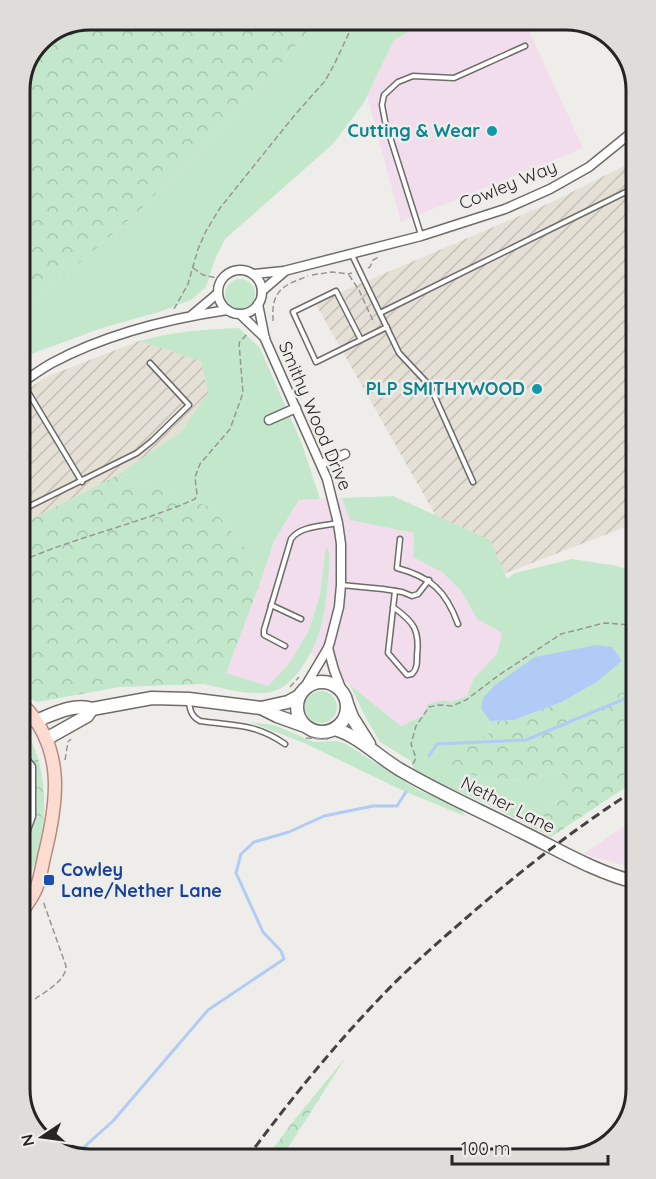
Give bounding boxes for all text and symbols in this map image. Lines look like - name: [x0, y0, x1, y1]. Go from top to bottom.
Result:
- place label: Cutting & Wear: [348, 119, 480, 142]
- marker: Cutting & Wear: [485, 124, 499, 138]
- street label: Cowley Way: [455, 154, 560, 215]
- street label: Smithy Wood Drive: [274, 338, 357, 494]
- place label: PLP SMITHYWOOD: [366, 377, 525, 400]
- marker: PLP SMITHYWOOD: [530, 382, 544, 396]
- street label: Nether Lane: [457, 771, 559, 838]
- place label: Cowley Lane/Nether Lane: [61, 858, 222, 902]
- marker: Cowley Lane/Nether Lane: [42, 873, 56, 887]
- north arrow: [12, 1107, 72, 1167]
- scale bar: [452, 1128, 608, 1166]
- text: N: [16, 1132, 38, 1148]
- text: 100 m: [461, 1137, 510, 1160]

